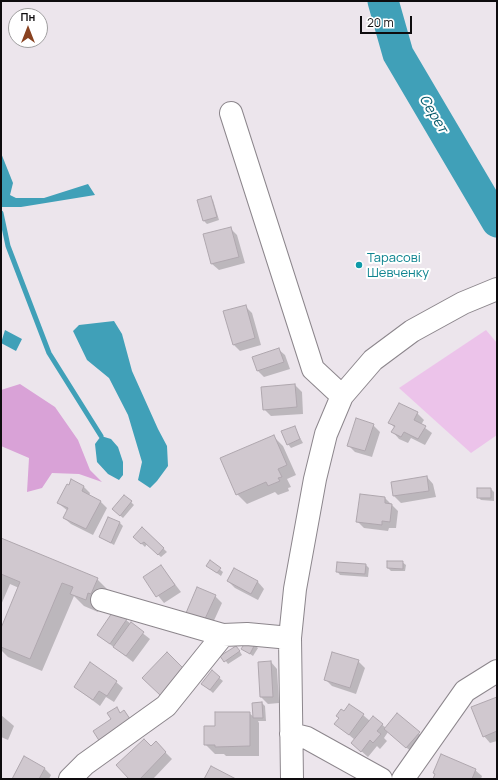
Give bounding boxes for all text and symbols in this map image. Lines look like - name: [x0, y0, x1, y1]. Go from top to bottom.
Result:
- north arrow: [8, 8, 48, 48]
- scale bar: [362, 8, 414, 34]
- text: Пн: [21, 9, 35, 24]
- text: 20 m: [367, 14, 394, 31]
- water label: Серет: [415, 92, 451, 136]
- place label: Тарасові Шевченку: [367, 250, 429, 281]
- marker: Тарасові Шевченку: [354, 260, 364, 270]

